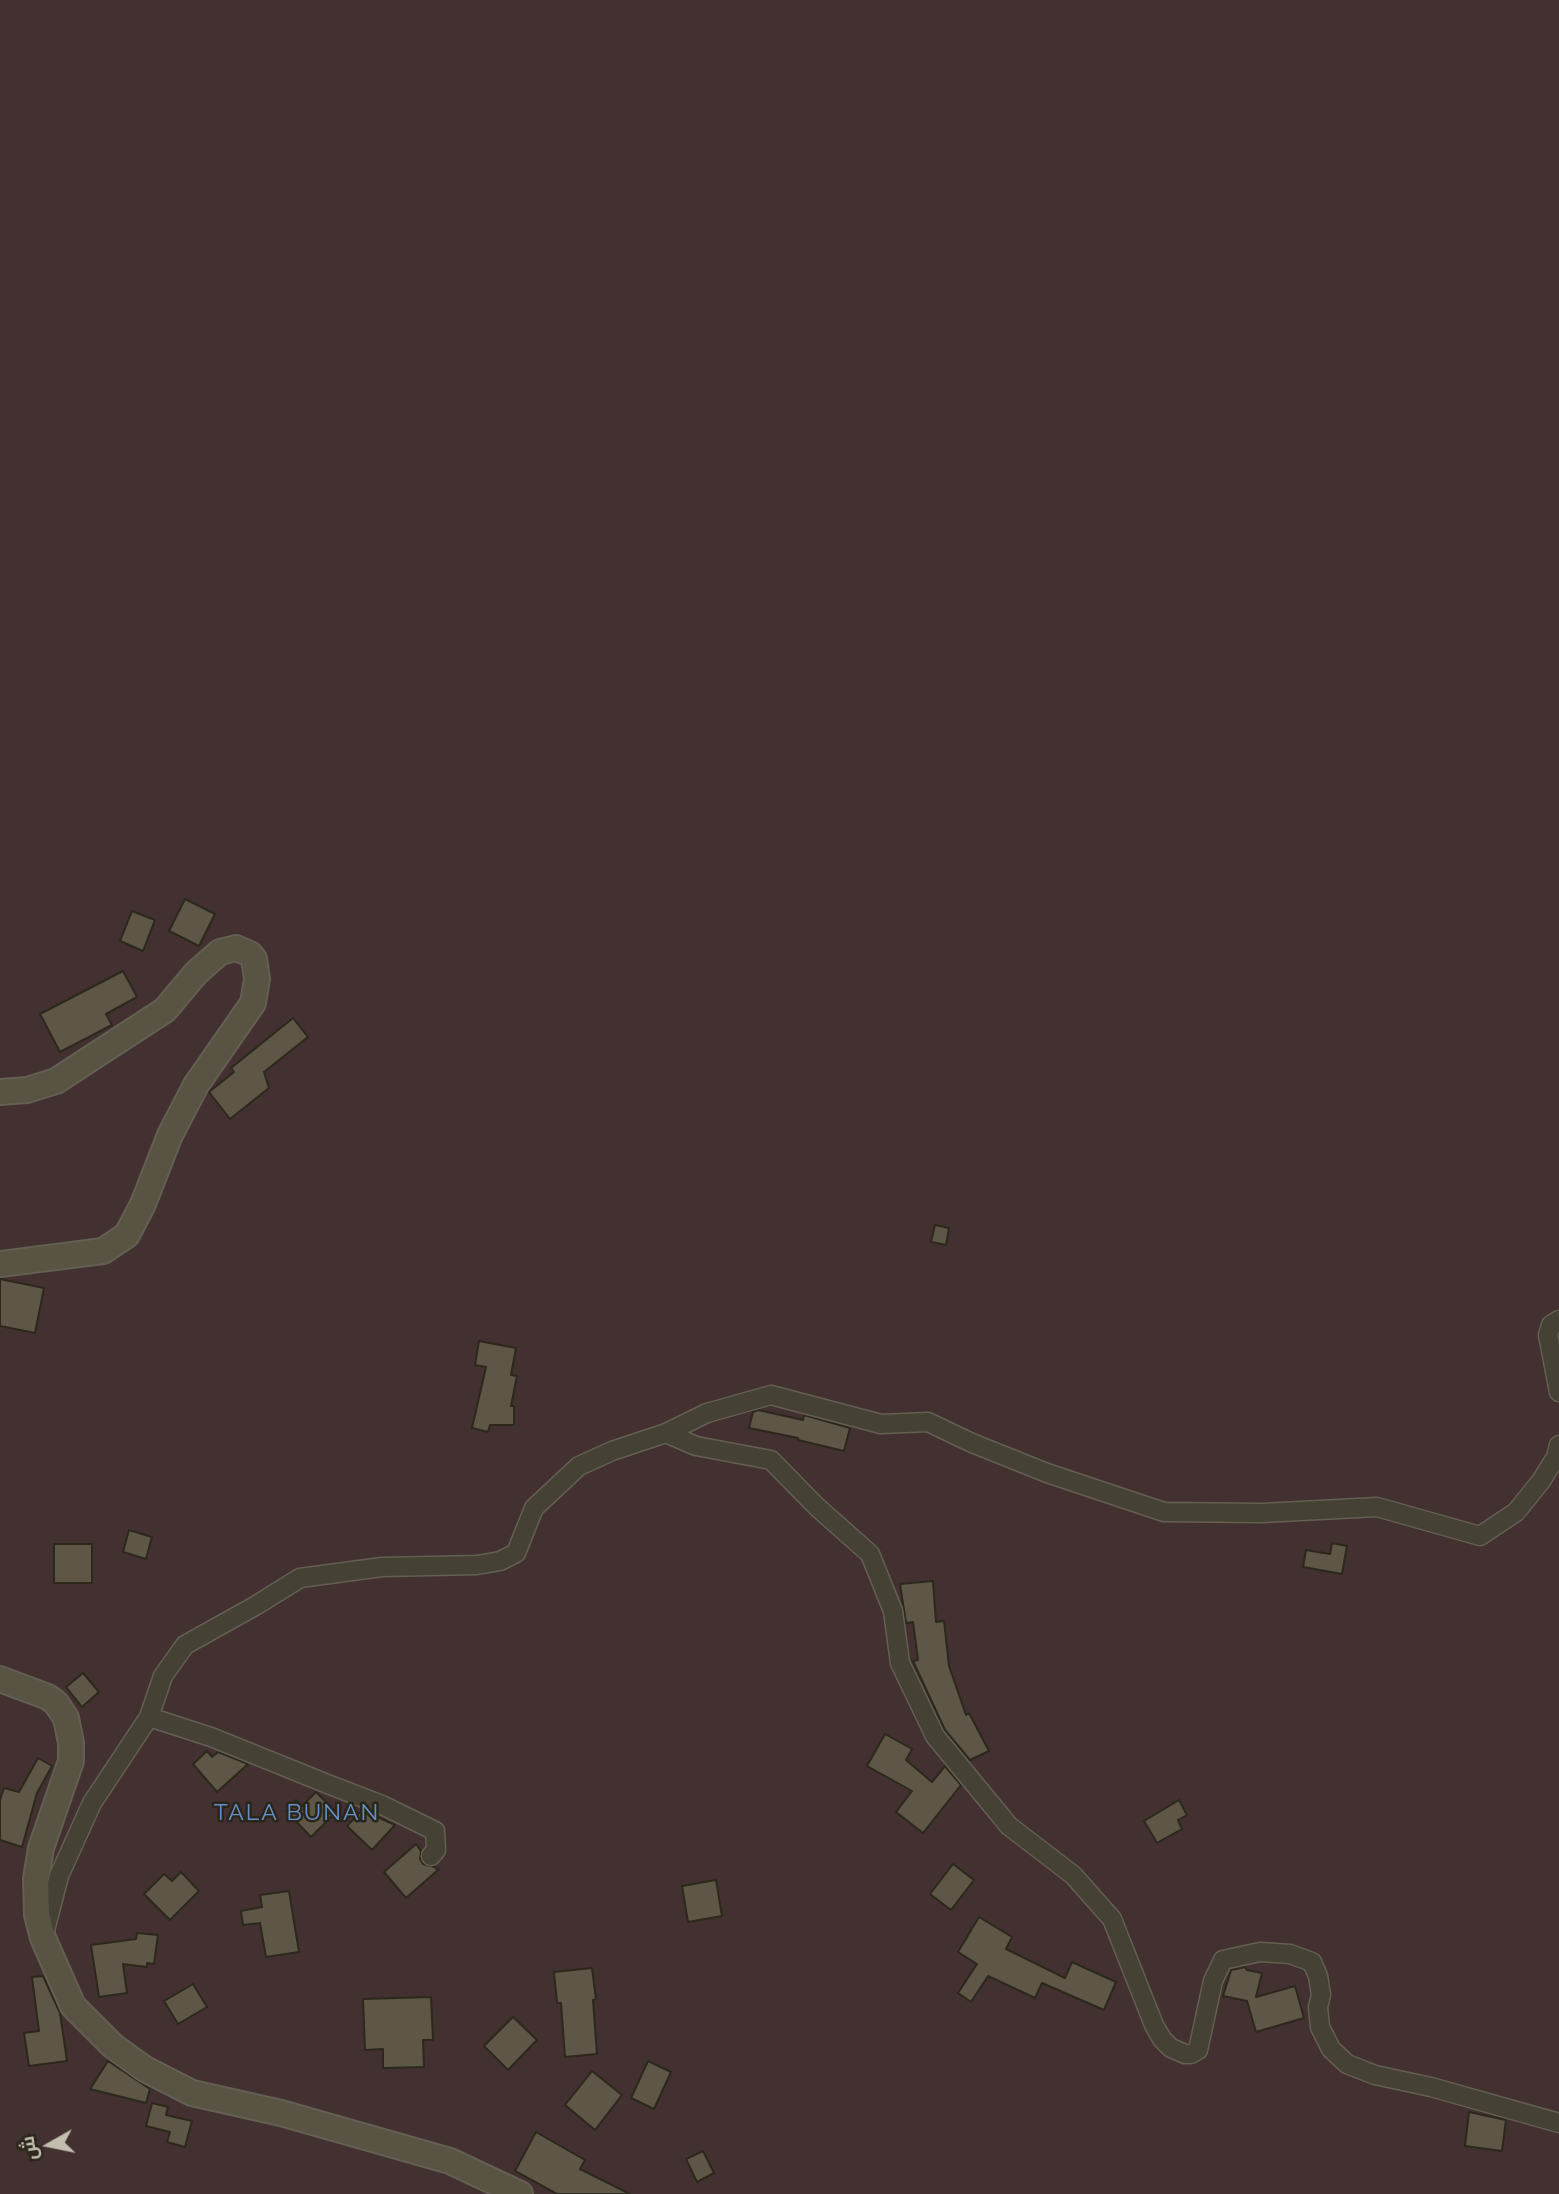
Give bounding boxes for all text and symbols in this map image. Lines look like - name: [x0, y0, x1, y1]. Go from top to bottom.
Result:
- district label: TALA BUNAN: [215, 1799, 379, 1827]
- north arrow: [14, 2110, 84, 2180]
- text: ش: [15, 2135, 41, 2162]

